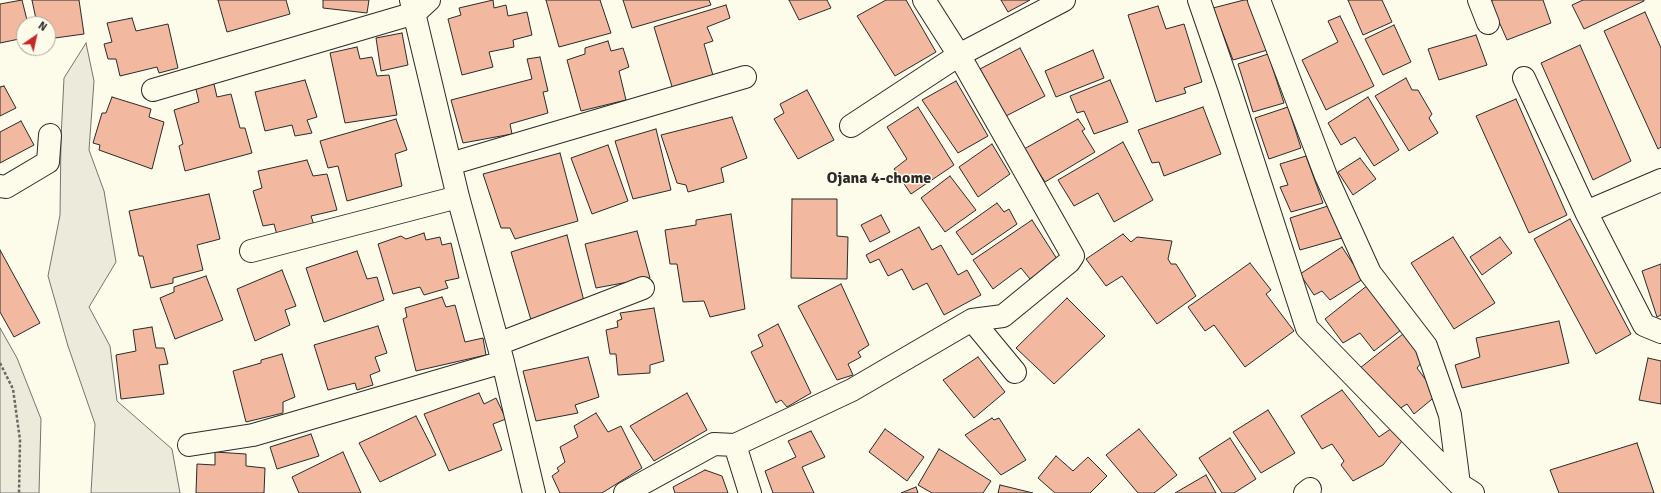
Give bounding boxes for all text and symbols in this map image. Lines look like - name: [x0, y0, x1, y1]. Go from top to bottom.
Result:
- north arrow: [16, 16, 56, 56]
- text: N: [36, 19, 49, 34]
- district label: Ojana 4-chome: [827, 169, 931, 189]

